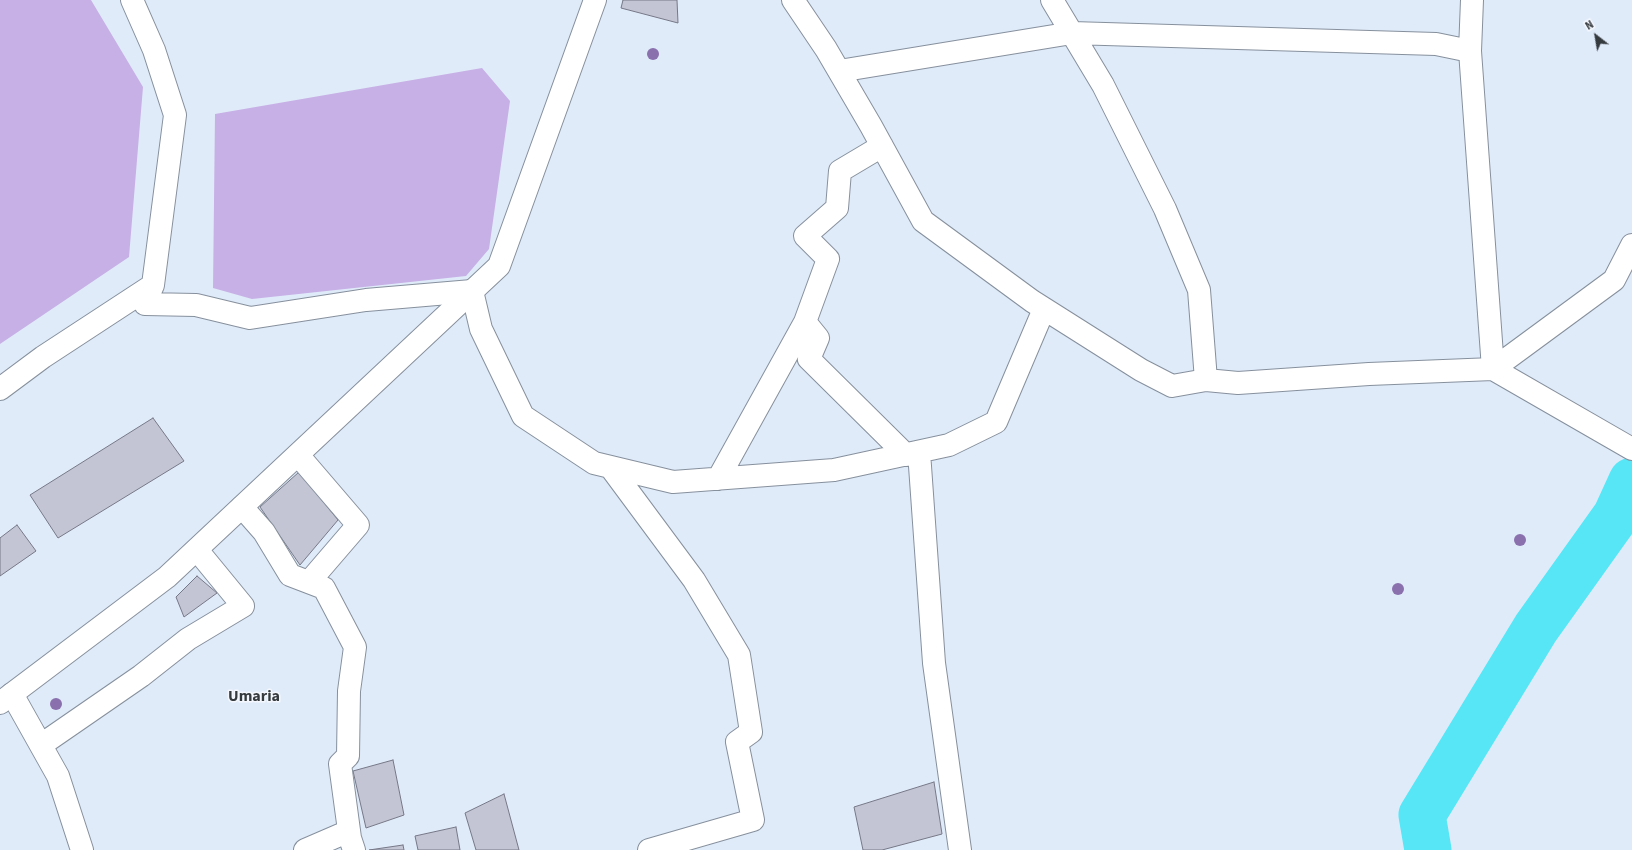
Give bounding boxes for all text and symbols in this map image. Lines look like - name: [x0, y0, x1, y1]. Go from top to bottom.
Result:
- north arrow: [1576, 16, 1616, 56]
- text: N: [1583, 17, 1597, 34]
- district label: Umaria: [228, 687, 280, 707]

